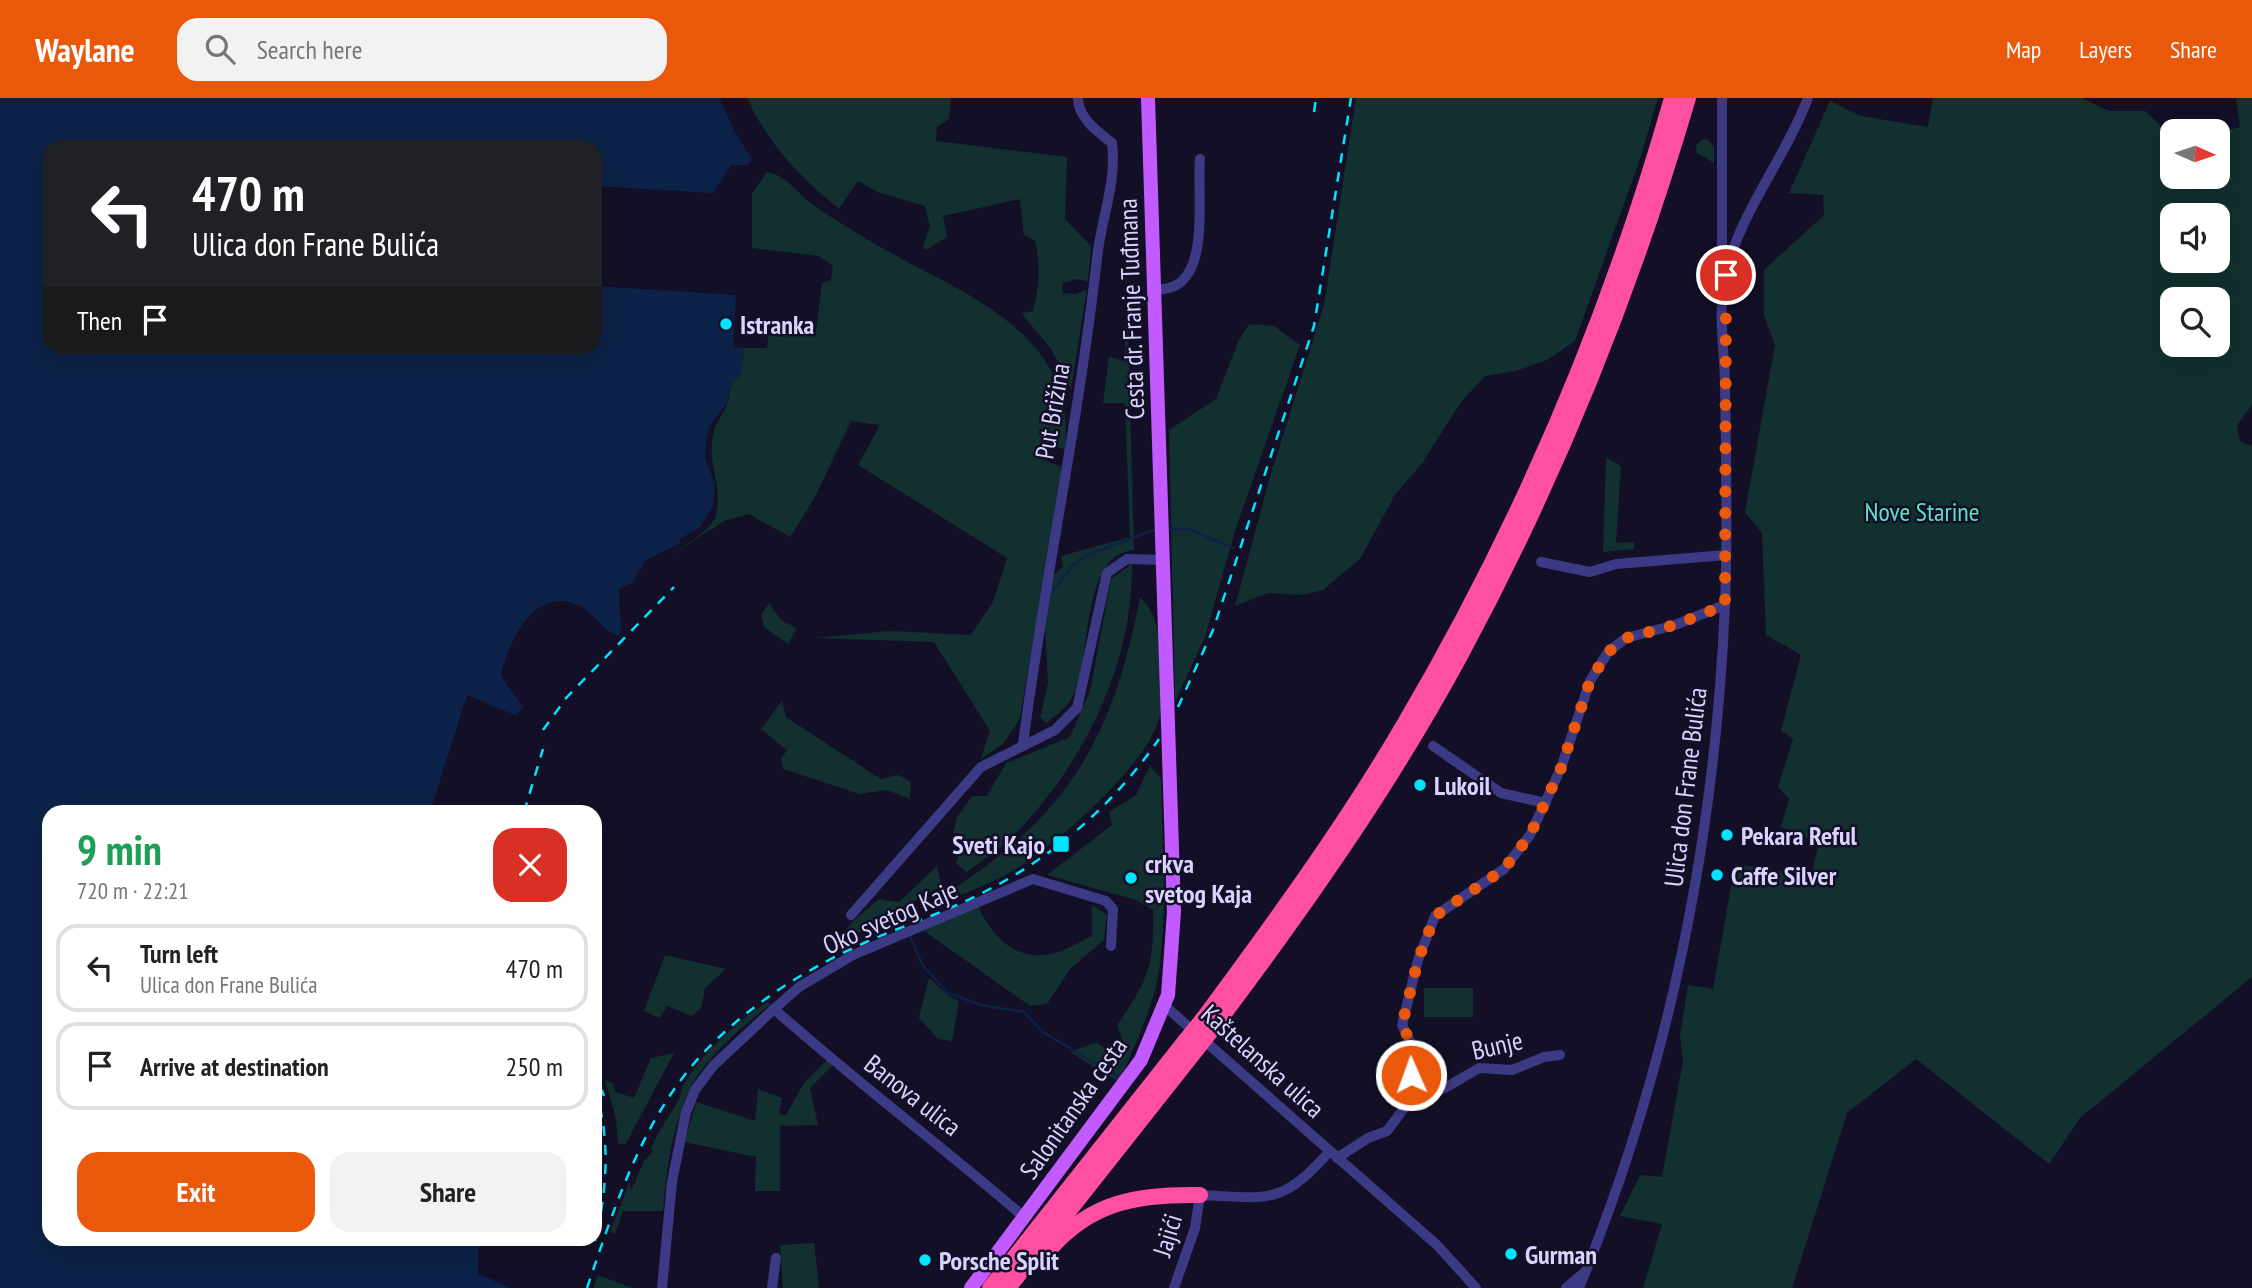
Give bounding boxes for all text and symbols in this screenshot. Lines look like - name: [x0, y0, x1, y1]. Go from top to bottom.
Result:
- search box: [177, 18, 667, 81]
- text: Waylane: [35, 28, 135, 71]
- icon: search: [201, 30, 239, 68]
- text: Search here: [257, 33, 362, 66]
- text: Map: [2006, 34, 2041, 65]
- text: Layers: [2079, 34, 2132, 65]
- text: Share: [2170, 34, 2217, 65]
- north arrow: [2160, 119, 2230, 189]
- map controls: [2160, 119, 2230, 357]
- text: 470 m: [192, 161, 305, 225]
- icon: left: [77, 168, 168, 259]
- street label: Cesta dr. Franje Tuđmana: [1111, 198, 1151, 420]
- button: sound: [2160, 203, 2230, 273]
- text: Ulica don Frane Bulića: [192, 223, 439, 265]
- pin: [1696, 245, 1756, 305]
- icon: arrive: [1707, 256, 1745, 294]
- button: search: [2160, 287, 2230, 357]
- icon: arrive: [136, 301, 174, 339]
- text: Then: [77, 304, 122, 337]
- place label: Istranka: [740, 308, 814, 341]
- marker: Istranka: [718, 316, 734, 332]
- street label: Put Brižina: [1027, 360, 1077, 462]
- park label: Nove Starine: [1865, 495, 1979, 528]
- street label: Ulica don Frane Bulića: [1656, 685, 1714, 889]
- place label: Lukoil: [1434, 769, 1491, 802]
- marker: Lukoil: [1412, 777, 1428, 793]
- place label: Pekara Reful: [1741, 819, 1858, 852]
- text: 9 min: [77, 822, 162, 877]
- marker: Pekara Reful: [1719, 827, 1735, 843]
- button: close: [493, 828, 567, 902]
- place label: Sveti Kajo: [952, 828, 1045, 861]
- marker: Sveti Kajo: [1051, 834, 1071, 854]
- place label: crkva svetog Kaja: [1145, 847, 1252, 910]
- place label: Caffe Silver: [1731, 859, 1837, 892]
- marker: Caffe Silver: [1709, 867, 1725, 883]
- marker: crkva svetog Kaja: [1123, 870, 1139, 886]
- street label: Oko svetog Kaje: [817, 873, 963, 961]
- text: 720 m · 22:21: [77, 876, 189, 905]
- text: Turn left: [140, 937, 218, 970]
- icon: left: [81, 949, 119, 987]
- text: 470 m: [505, 952, 563, 985]
- text: Ulica don Frane Bulića: [140, 970, 318, 999]
- street label: Kaštelanska ulica: [1195, 997, 1331, 1125]
- street label: Bunje: [1468, 1023, 1526, 1067]
- street label: Salonitanska cesta: [1012, 1031, 1134, 1185]
- position arrow: [1374, 1038, 1448, 1112]
- icon: arrive: [81, 1047, 119, 1085]
- street label: Banova ulica: [858, 1047, 968, 1143]
- text: Arrive at destination: [140, 1050, 329, 1083]
- text: 250 m: [505, 1050, 563, 1083]
- button: Exit: [77, 1152, 315, 1232]
- button: Share: [329, 1152, 567, 1232]
- street label: Jajići: [1145, 1210, 1189, 1261]
- place label: Gurman: [1525, 1238, 1597, 1271]
- place label: Porsche Split: [939, 1244, 1059, 1277]
- marker: Gurman: [1503, 1246, 1519, 1262]
- marker: Porsche Split: [917, 1252, 933, 1268]

